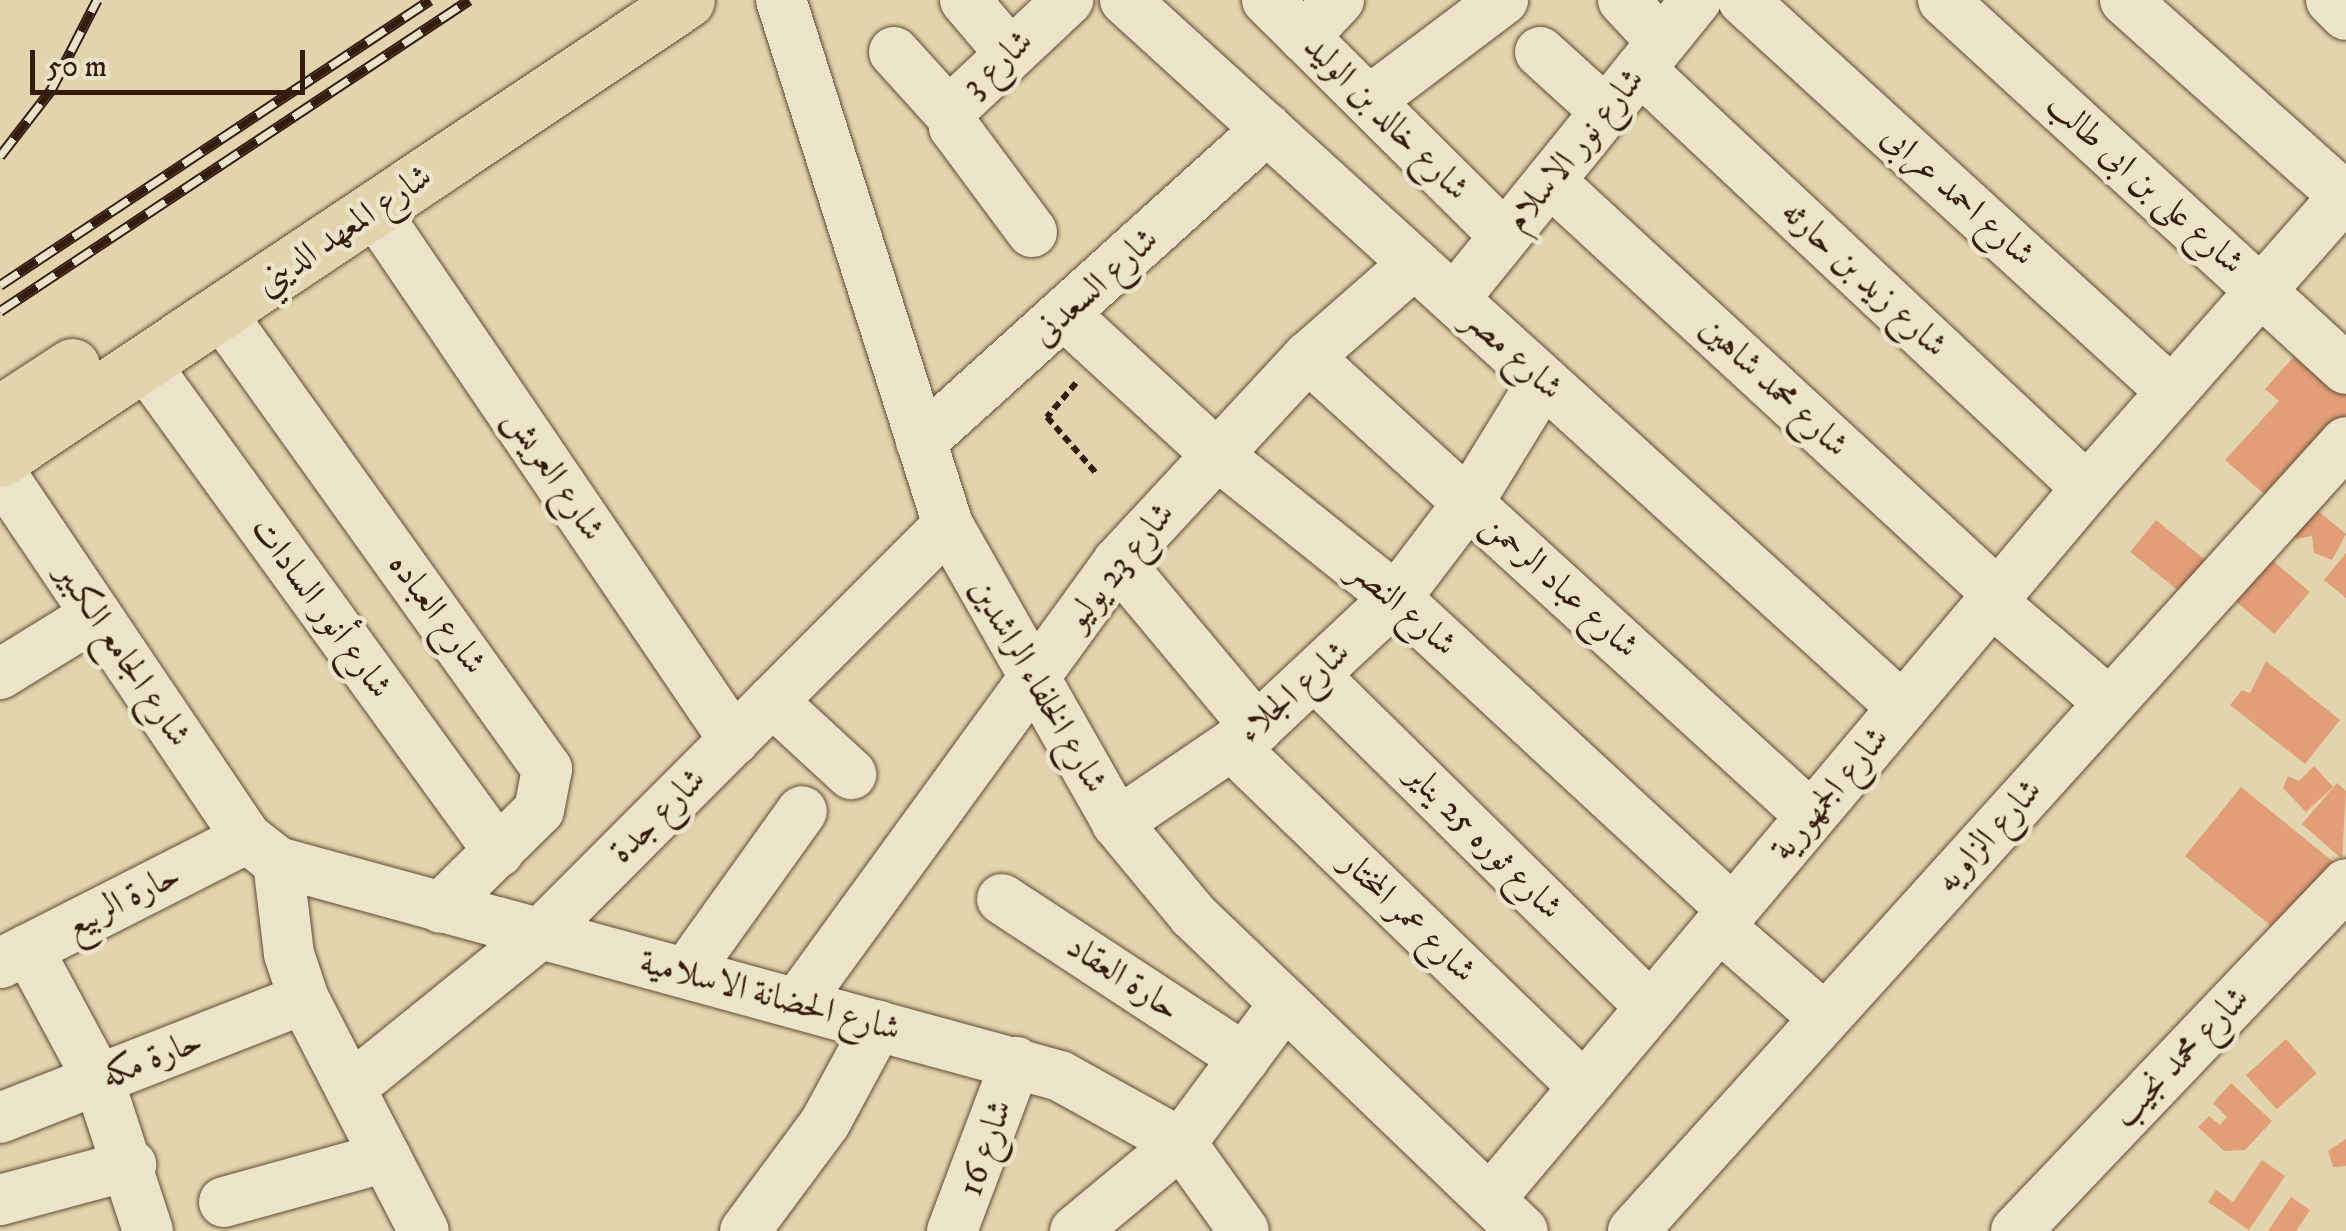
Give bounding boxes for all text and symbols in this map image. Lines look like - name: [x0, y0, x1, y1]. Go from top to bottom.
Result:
- street label: شارع 3: [954, 21, 1042, 107]
- street label: شارع خالد بن الوليد: [1294, 26, 1478, 210]
- scale bar: [35, 30, 310, 92]
- text: 50 m: [47, 49, 107, 86]
- street label: شارع نور الاسلام: [1496, 60, 1654, 240]
- street label: شارع على بن ابى طالب: [2037, 84, 2253, 284]
- street label: شارع احمد عرابى: [1873, 116, 2043, 276]
- street label: شارع المعهد الديني: [248, 156, 440, 304]
- street label: شارع زيد بن حارثه: [1772, 191, 1956, 367]
- street label: شارع السعدنى: [1023, 219, 1167, 355]
- street label: شارع مصر: [1455, 299, 1571, 409]
- street label: شارع محمد شاهين: [1691, 307, 1857, 467]
- street label: شارع العريش: [494, 401, 614, 549]
- street label: شارع 23 يوليو: [1056, 494, 1184, 638]
- street label: شارع عباد الرحمن: [1473, 504, 1647, 668]
- street label: شارع أنور السادات: [241, 509, 401, 707]
- street label: شارع العباده: [379, 545, 495, 683]
- street label: شارع النصر: [1341, 550, 1465, 666]
- street label: شارع الجامع الكبير: [46, 555, 200, 755]
- street label: شارع الخلفاء الراشدين: [960, 571, 1116, 801]
- street label: شارع الجلاء: [1229, 632, 1359, 752]
- street label: شارع الجمهورية: [1762, 718, 1898, 870]
- street label: شارع ثوره 25 يناير: [1397, 755, 1571, 929]
- street label: شارع جدة: [601, 759, 715, 873]
- street label: شارع الزاويه: [1927, 770, 2051, 902]
- street label: شارع عمر المختار: [1331, 842, 1485, 992]
- street label: حارة الربيع: [58, 854, 188, 948]
- street label: حارة العقاد: [1058, 926, 1188, 1030]
- street label: شارع الحضانة الاسلامية: [635, 941, 905, 1051]
- street label: شارع محمد نجيب: [2103, 978, 2259, 1136]
- street label: حارة مكه: [95, 1020, 209, 1098]
- street label: شارع 16: [950, 1094, 1022, 1202]

